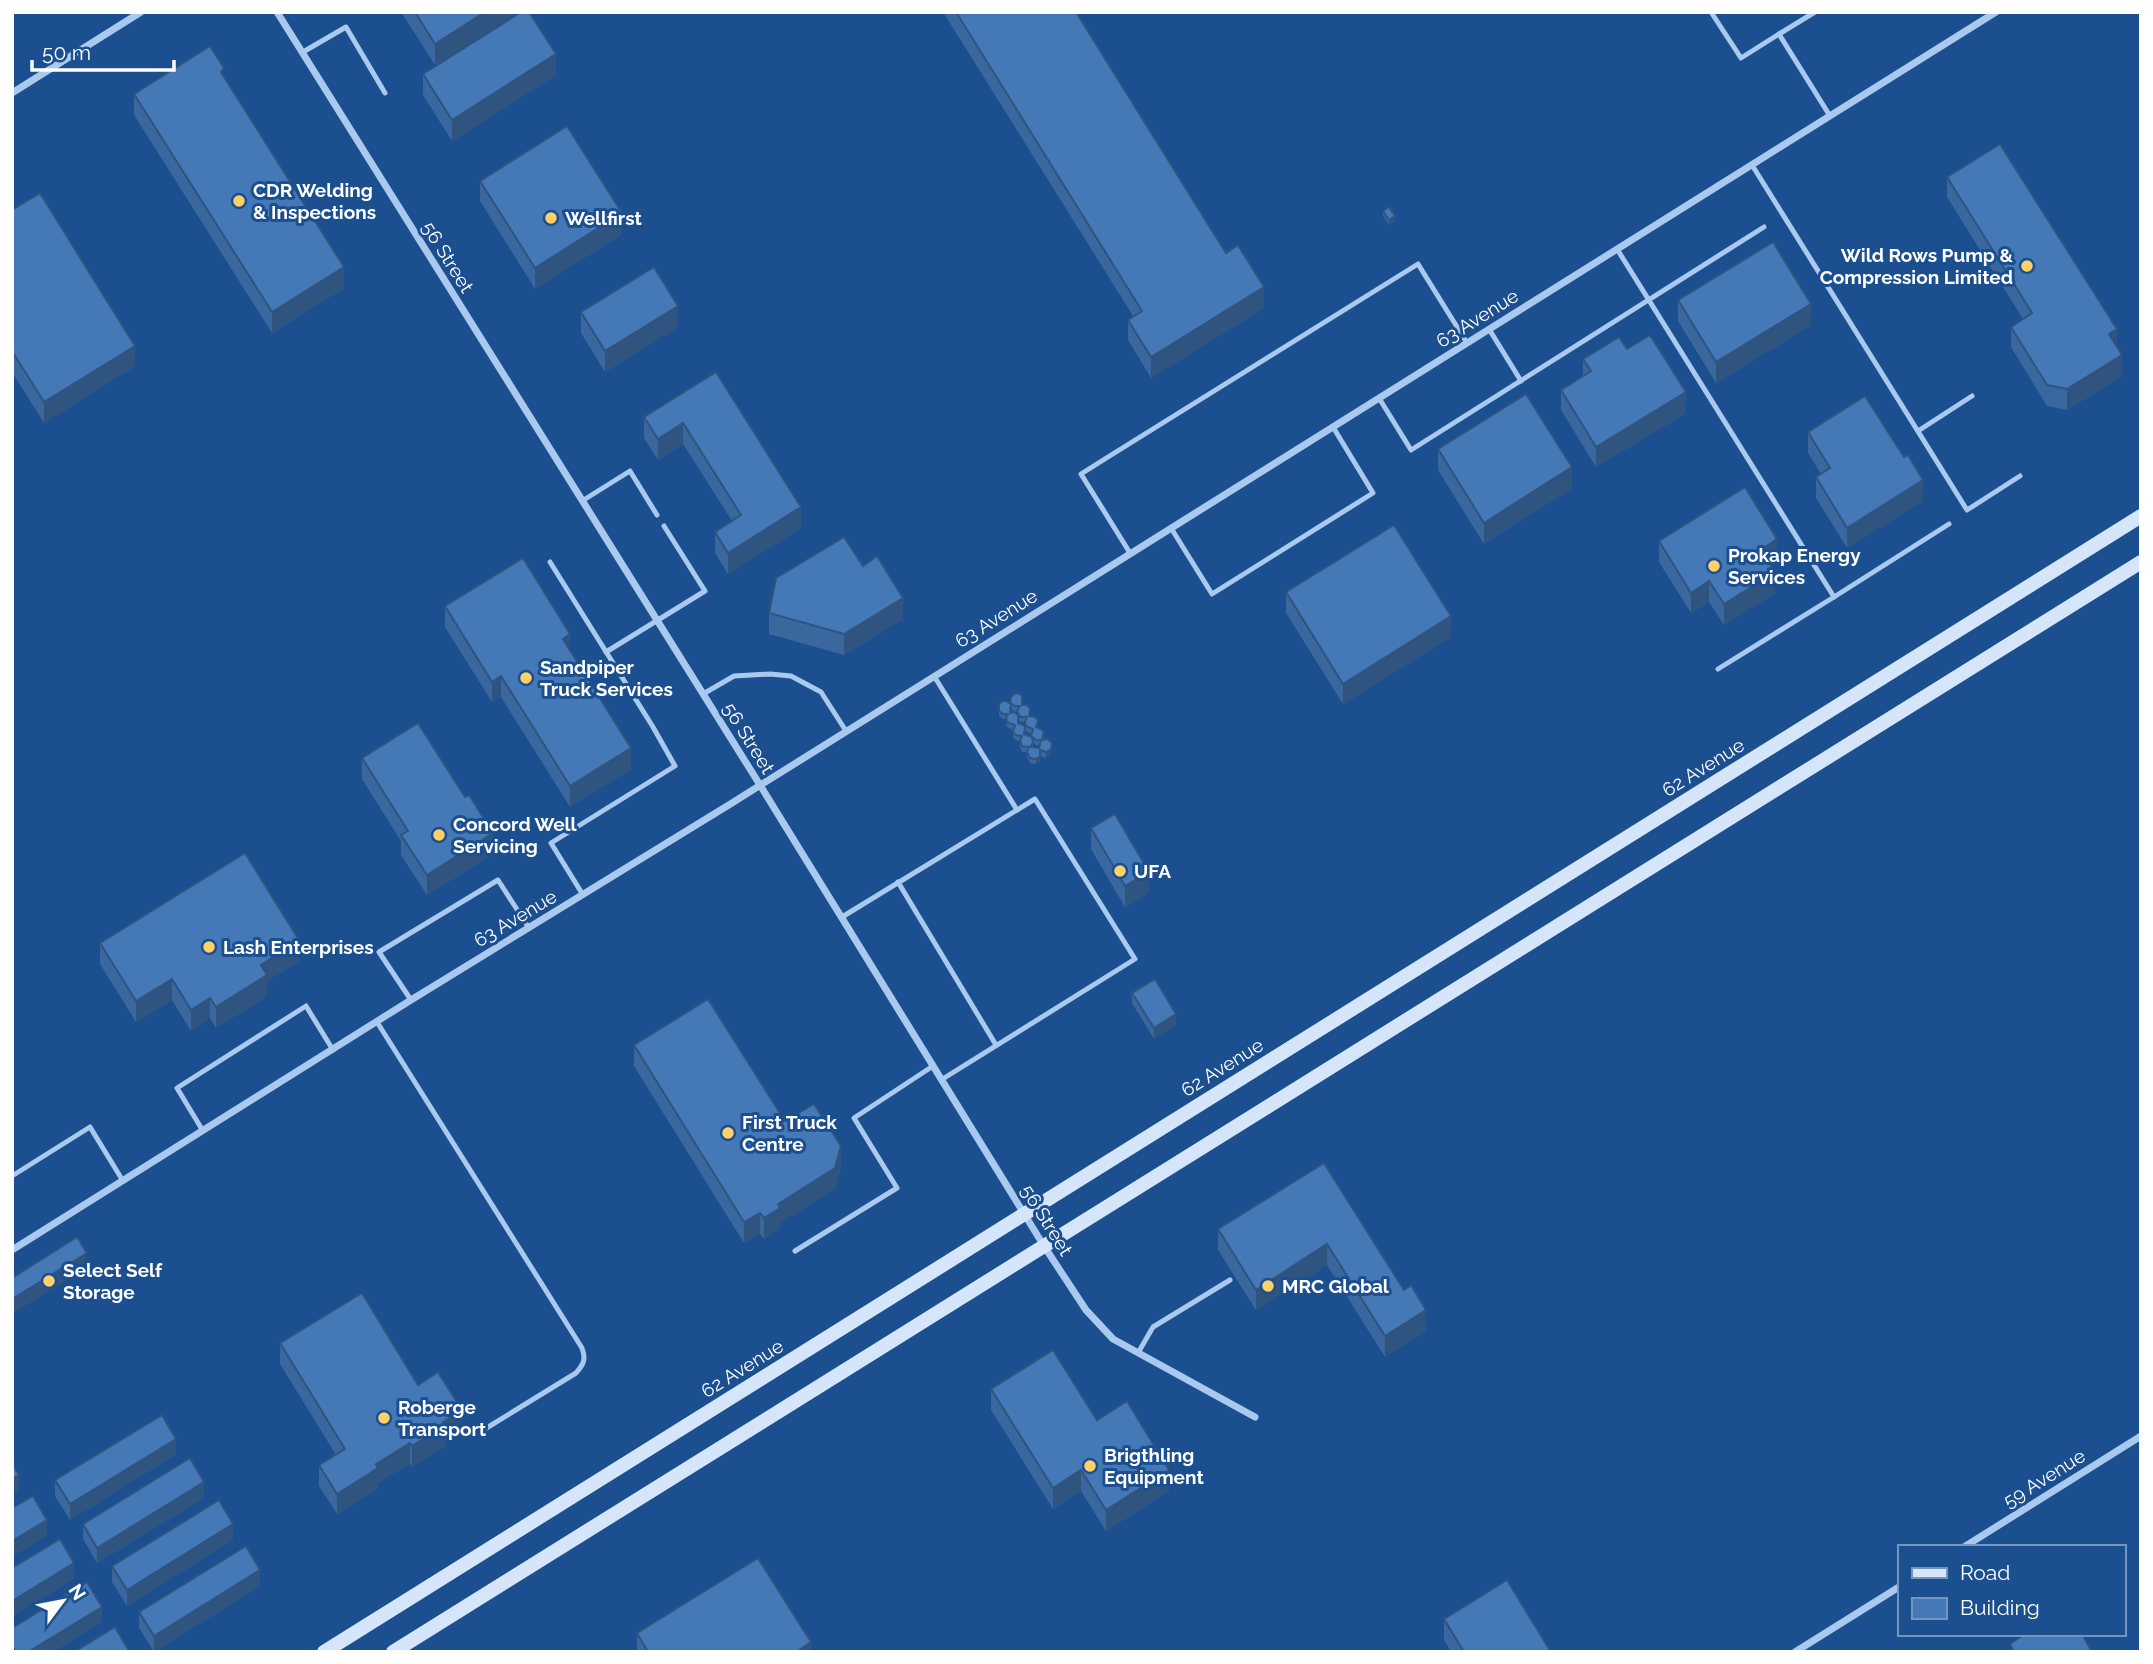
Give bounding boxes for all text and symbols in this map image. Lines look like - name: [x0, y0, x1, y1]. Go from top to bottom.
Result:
- scale bar: [32, 28, 173, 72]
- text: 50 m: [42, 40, 91, 65]
- place label: CDR Welding & Inspections: [253, 179, 376, 223]
- marker: CDR Welding & Inspections: [231, 193, 247, 209]
- place label: Wellfirst: [565, 207, 643, 229]
- marker: Wellfirst: [543, 210, 559, 226]
- street label: 56 Street: [418, 218, 479, 297]
- place label: Wild Rows Pump & Compression Limited: [1820, 244, 2013, 288]
- marker: Wild Rows Pump & Compression Limited: [2019, 258, 2035, 274]
- street label: 63 Avenue: [1432, 284, 1522, 352]
- place label: Prokap Energy Services: [1728, 544, 1861, 588]
- marker: Prokap Energy Services: [1706, 558, 1722, 574]
- street label: 63 Avenue: [951, 584, 1041, 652]
- place label: Sandpiper Truck Services: [540, 656, 673, 700]
- marker: Sandpiper Truck Services: [518, 670, 534, 686]
- street label: 56 Street: [719, 699, 780, 778]
- street label: 62 Avenue: [1658, 733, 1748, 801]
- place label: Concord Well Servicing: [453, 813, 578, 857]
- marker: Concord Well Servicing: [431, 827, 447, 843]
- place label: UFA: [1134, 860, 1171, 882]
- marker: UFA: [1112, 863, 1128, 879]
- street label: 63 Avenue: [470, 885, 560, 951]
- place label: Lash Enterprises: [223, 936, 374, 958]
- marker: Lash Enterprises: [201, 939, 217, 955]
- street label: 62 Avenue: [1177, 1033, 1267, 1101]
- place label: First Truck Centre: [742, 1111, 837, 1155]
- marker: First Truck Centre: [720, 1125, 736, 1141]
- street label: 56 Street: [1017, 1181, 1078, 1260]
- place label: Select Self Storage: [63, 1259, 163, 1303]
- marker: Select Self Storage: [41, 1273, 57, 1289]
- place label: MRC Global: [1282, 1275, 1390, 1297]
- marker: MRC Global: [1260, 1278, 1276, 1294]
- street label: 62 Avenue: [697, 1334, 787, 1402]
- place label: Roberge Transport: [398, 1396, 487, 1440]
- marker: Roberge Transport: [376, 1410, 392, 1426]
- place label: Brigthling Equipment: [1104, 1444, 1204, 1488]
- street label: 59 Avenue: [1999, 1444, 2089, 1512]
- marker: Brigthling Equipment: [1082, 1458, 1098, 1474]
- legend: [1898, 1545, 2125, 1636]
- text: Road: [1960, 1560, 2010, 1585]
- north arrow: [28, 1566, 98, 1636]
- text: N: [64, 1580, 91, 1604]
- text: Building: [1960, 1595, 2040, 1620]

